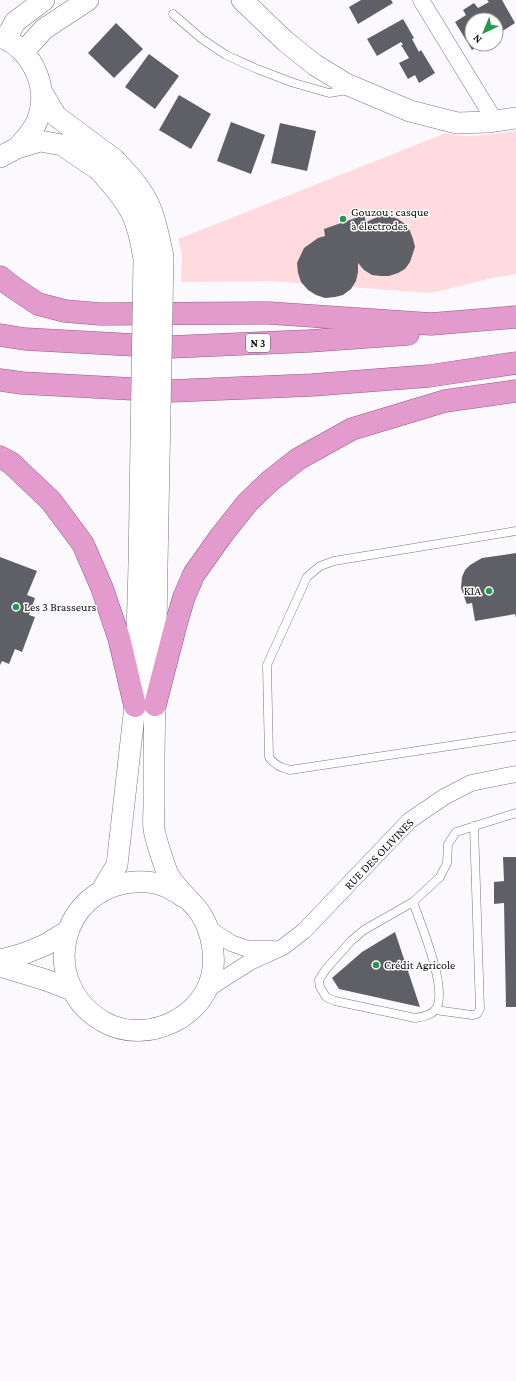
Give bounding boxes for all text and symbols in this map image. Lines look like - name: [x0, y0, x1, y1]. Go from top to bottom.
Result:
- north arrow: [464, 12, 504, 52]
- text: N: [470, 32, 484, 46]
- place label: Gouzou : casque à électrodes: [351, 205, 429, 233]
- marker: Gouzou : casque à électrodes: [338, 214, 348, 224]
- road number: N 3: [246, 334, 270, 352]
- place label: KIA: [464, 584, 481, 598]
- marker: KIA: [484, 586, 494, 596]
- place label: Les 3 Brasseurs: [24, 600, 97, 614]
- marker: Les 3 Brasseurs: [11, 602, 21, 612]
- street label: RUE DES OLIVINES: [341, 815, 417, 893]
- place label: Crédit Agricole: [384, 958, 455, 972]
- marker: Crédit Agricole: [371, 960, 381, 970]

